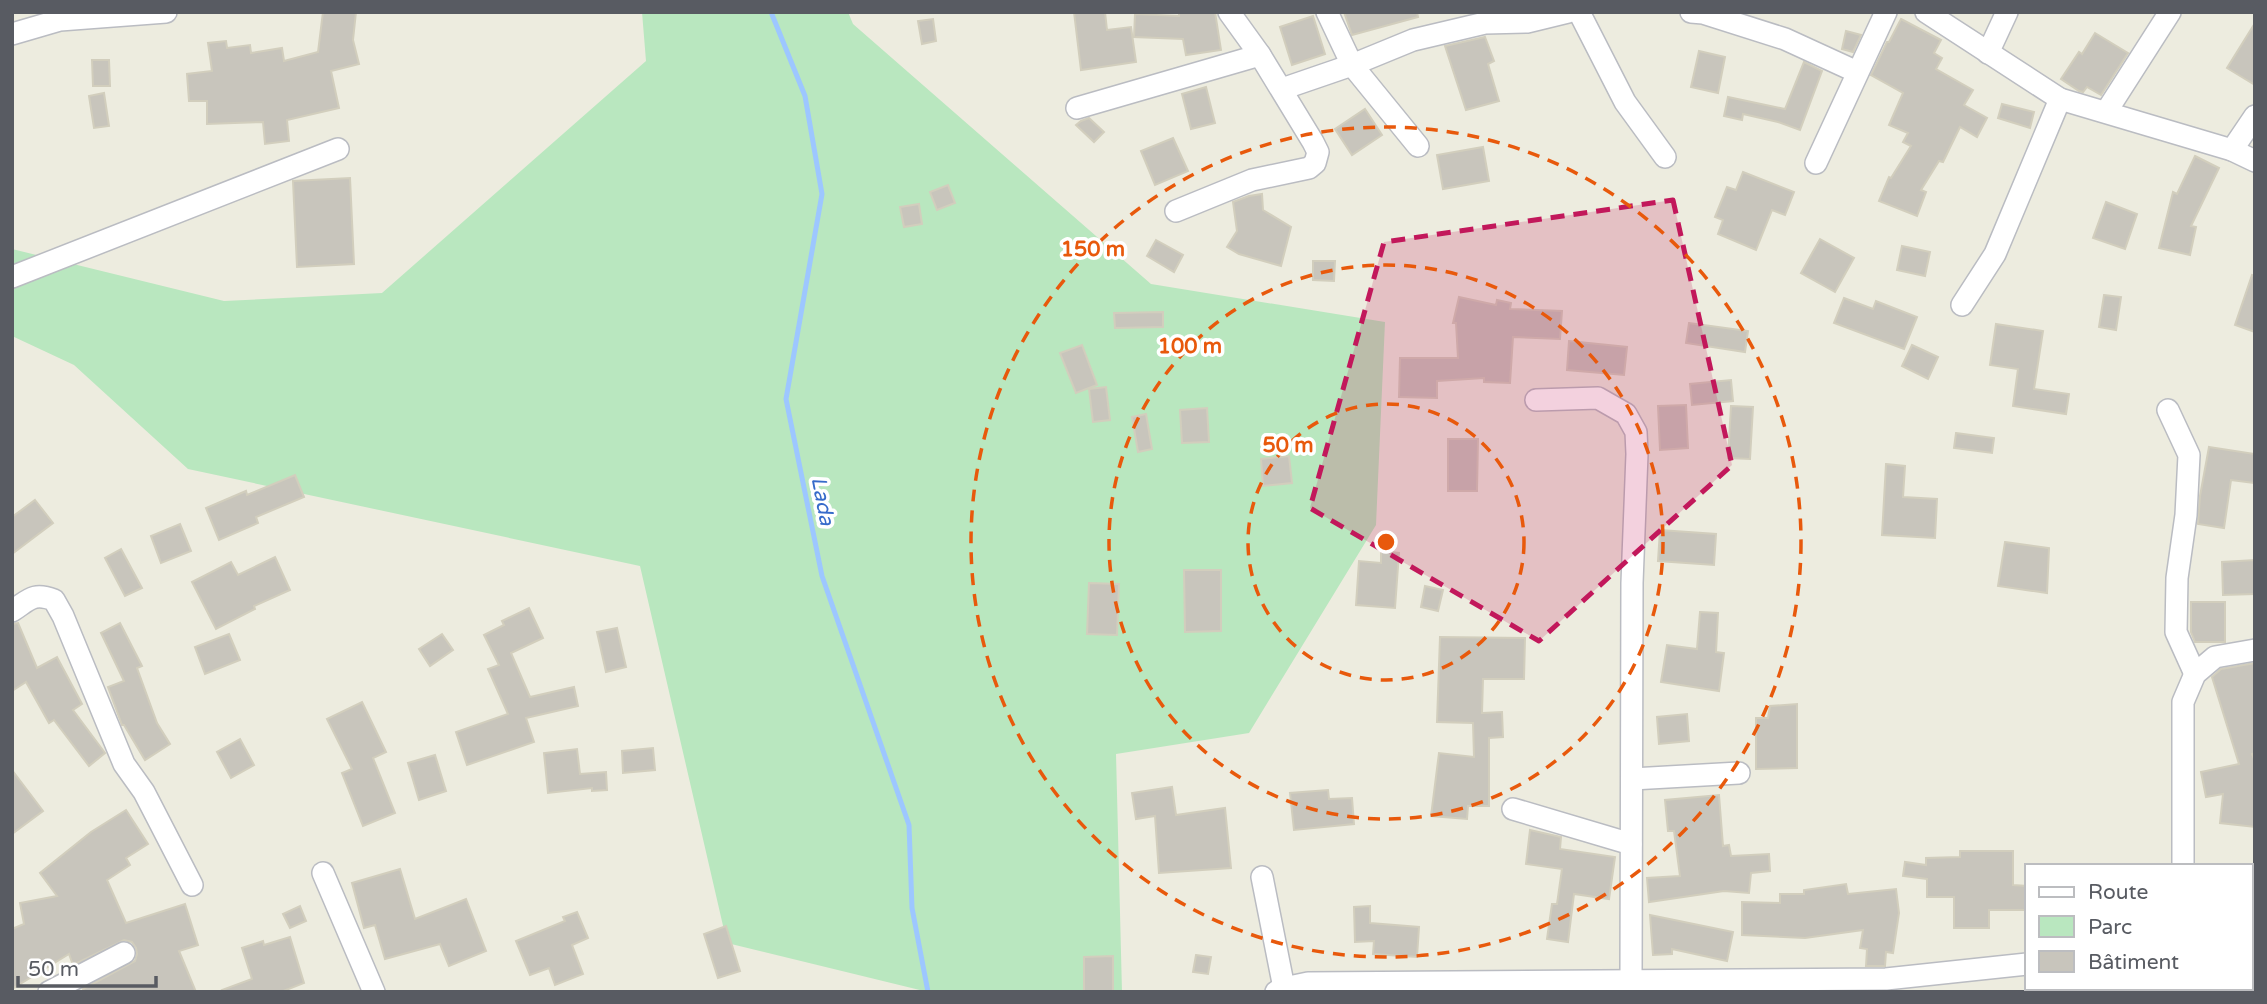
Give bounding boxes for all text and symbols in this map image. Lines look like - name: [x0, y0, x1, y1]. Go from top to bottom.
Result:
- text: 150 m: [1061, 237, 1125, 262]
- text: 100 m: [1158, 334, 1222, 359]
- text: 50 m: [1262, 433, 1314, 458]
- water label: Lada: [806, 475, 840, 529]
- centre of rings: [1374, 530, 1398, 554]
- legend: [2025, 864, 2253, 990]
- text: Route: [2088, 880, 2148, 905]
- text: Parc: [2088, 915, 2132, 940]
- scale bar: [18, 944, 156, 988]
- text: Bâtiment: [2088, 950, 2179, 975]
- text: 50 m: [28, 957, 79, 982]

